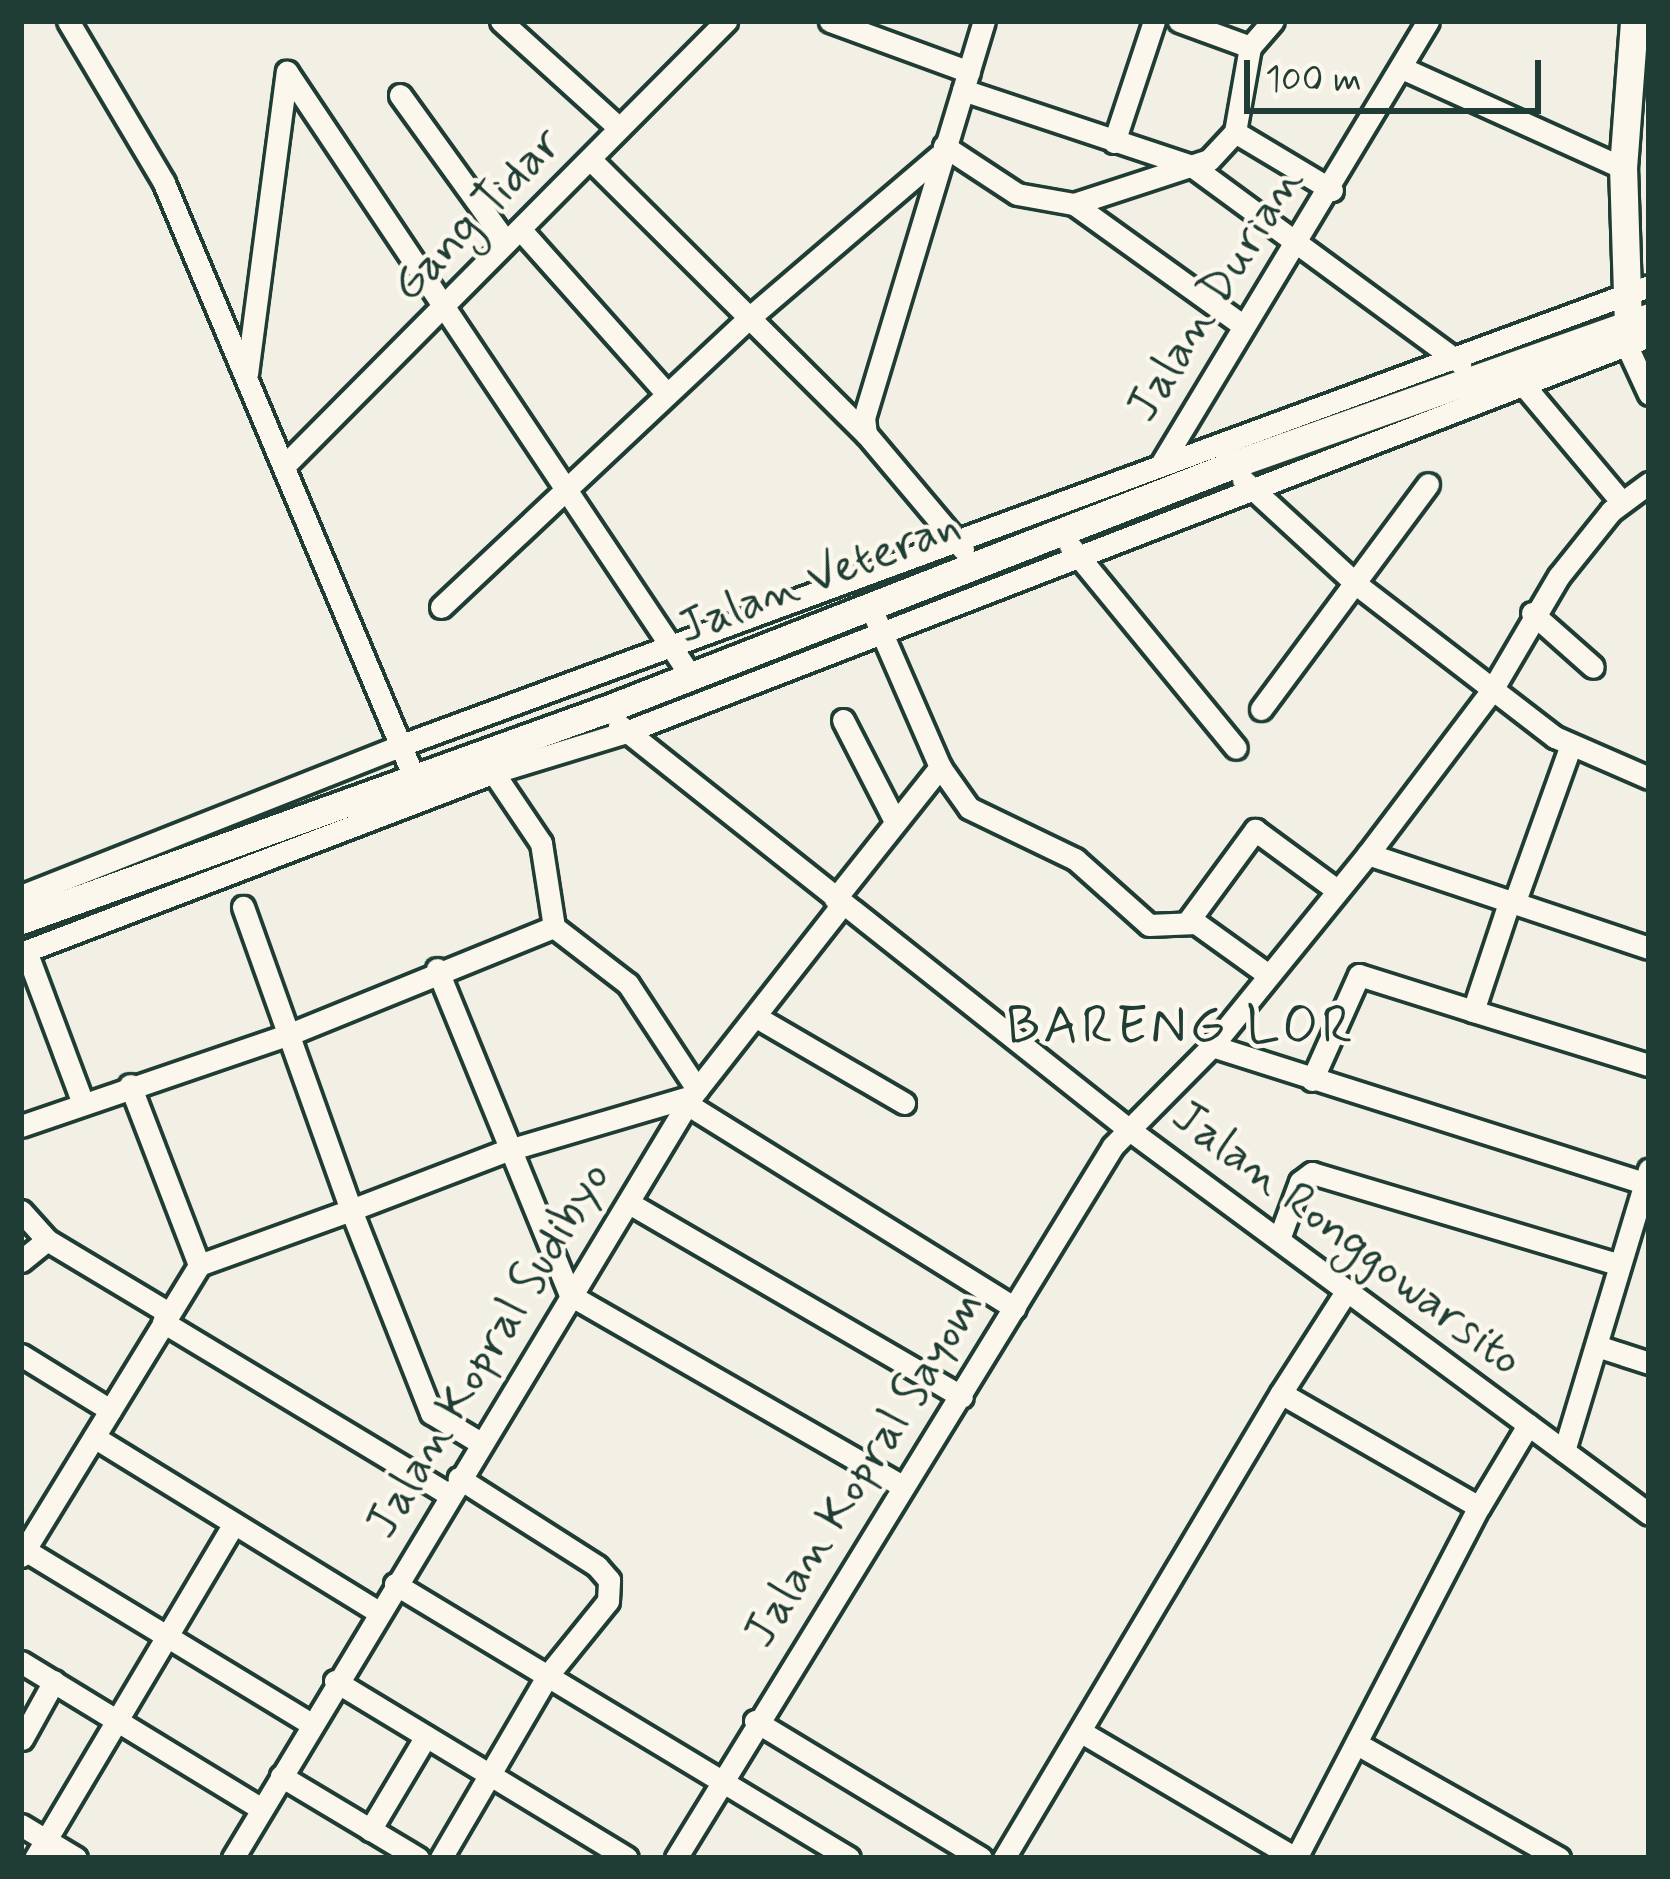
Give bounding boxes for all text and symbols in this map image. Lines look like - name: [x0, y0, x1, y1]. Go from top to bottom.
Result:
- scale bar: [1250, 36, 1547, 110]
- text: 100 m: [1265, 57, 1362, 104]
- street label: Gang Tidar: [380, 116, 574, 314]
- street label: Jalan Durian: [1113, 155, 1317, 433]
- street label: Jalan Veteran: [668, 496, 970, 658]
- district label: BARENG LOR: [1004, 996, 1358, 1060]
- street label: Jalan Ronggowarsito: [1159, 1086, 1535, 1390]
- street label: Jalan Kopral Sudibyo: [352, 1149, 624, 1551]
- street label: Jalan Kopral Sayom: [726, 1271, 1002, 1667]

